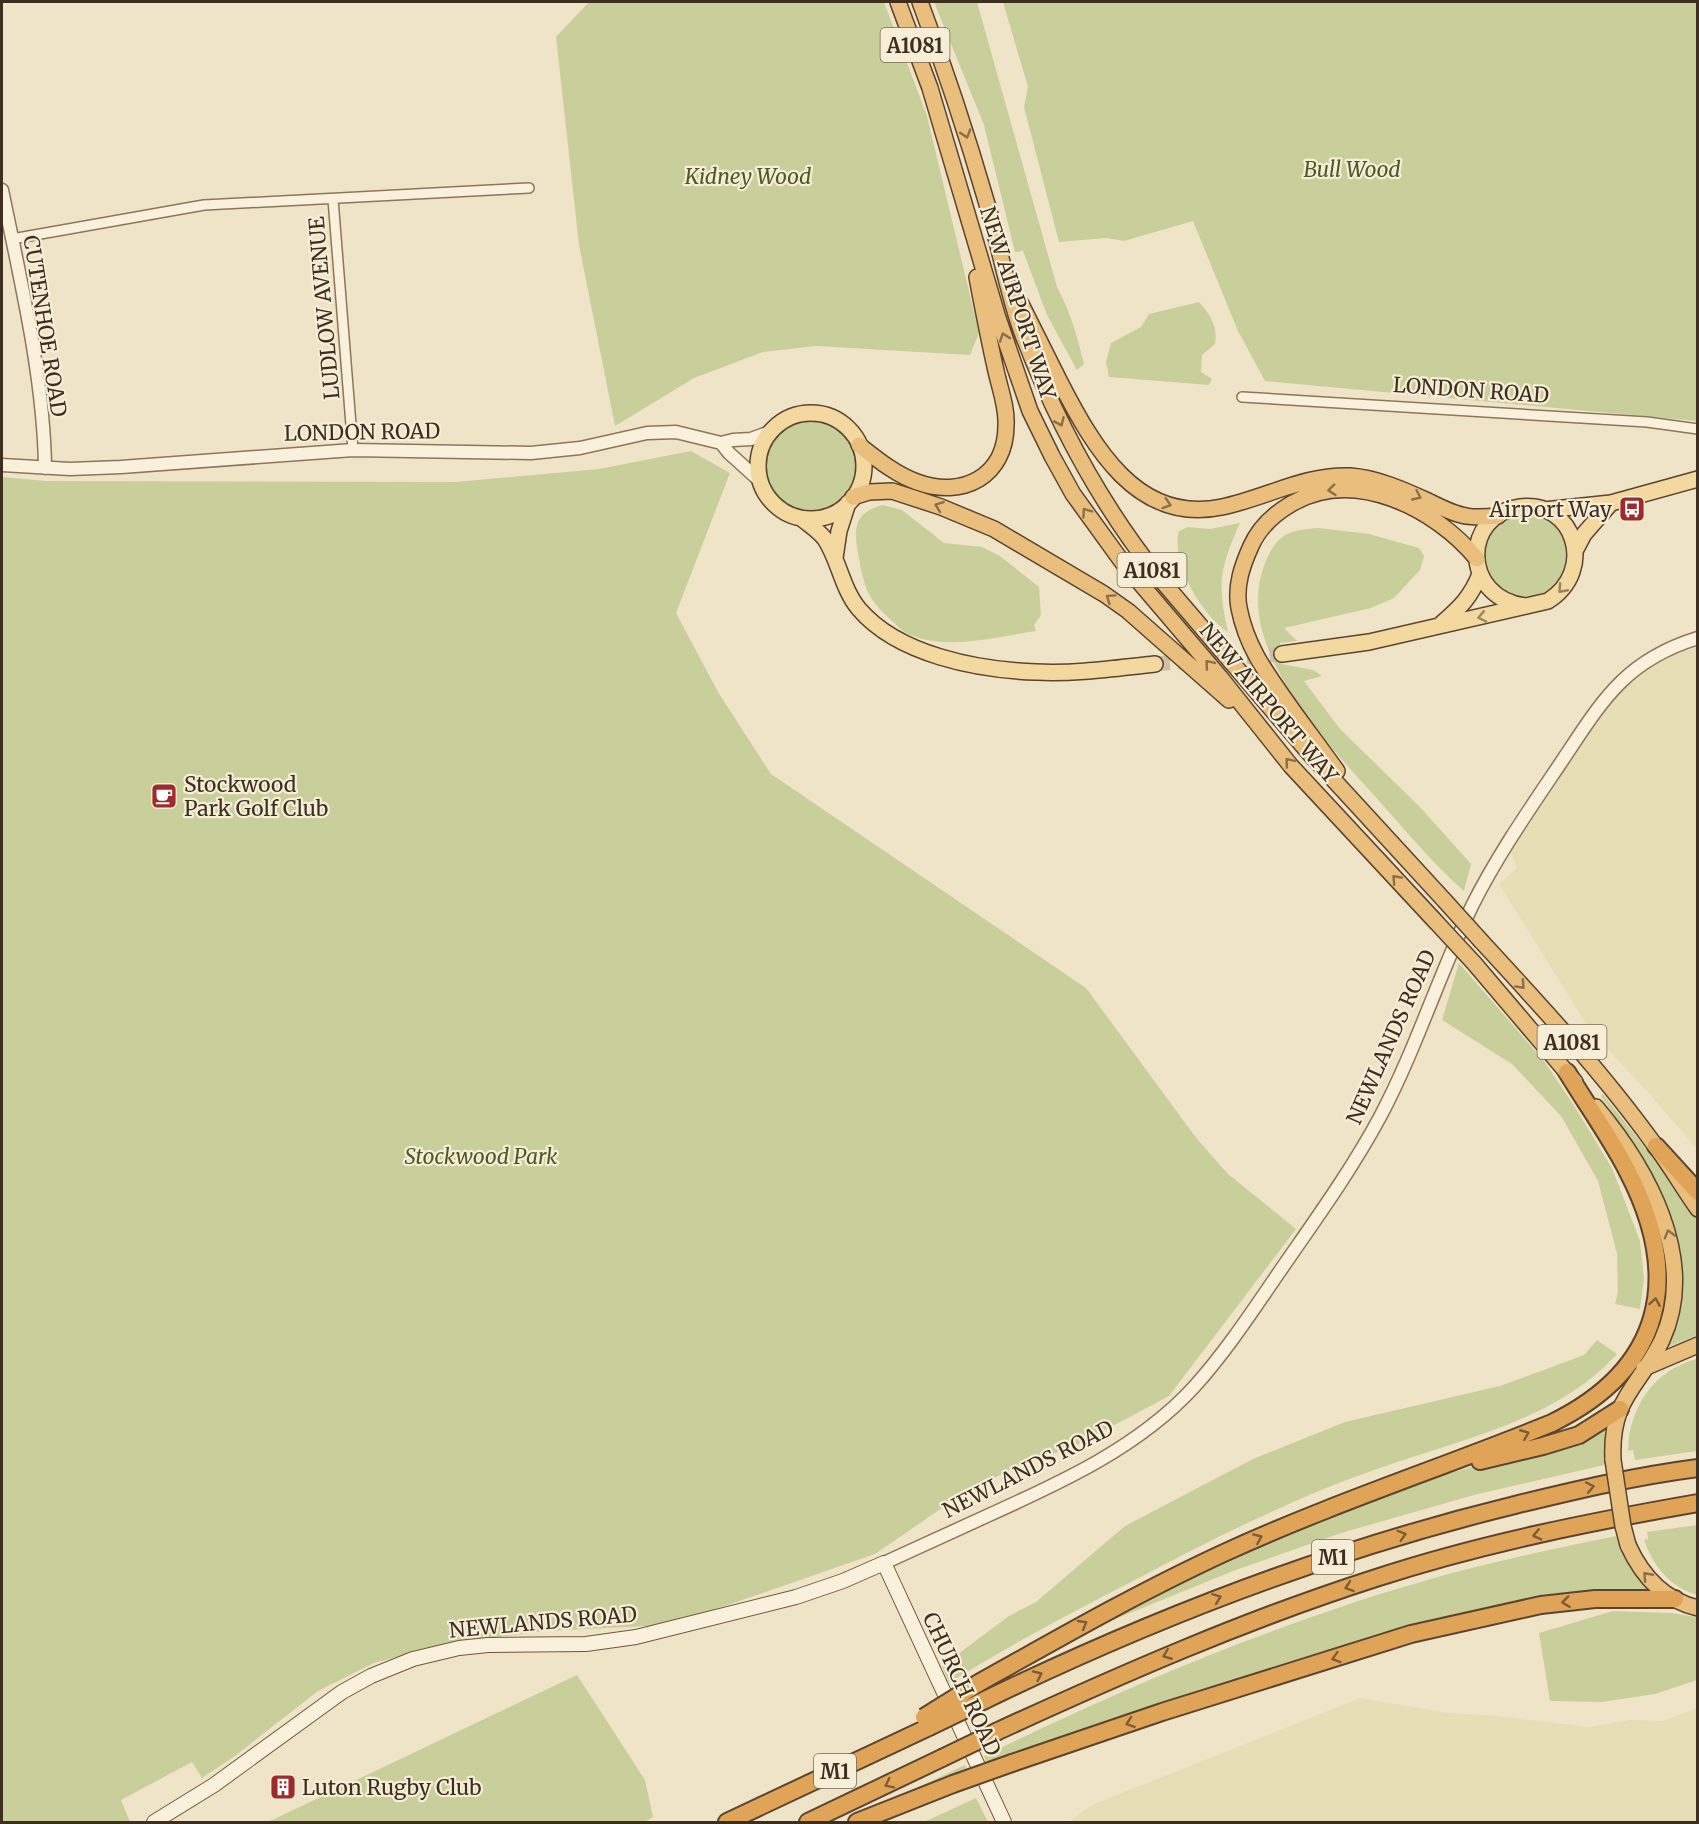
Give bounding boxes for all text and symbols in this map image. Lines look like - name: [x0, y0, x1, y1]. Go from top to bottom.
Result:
- road number: A1081: [880, 28, 950, 62]
- one-way arrow: [959, 128, 971, 139]
- park label: Bull Wood: [1303, 156, 1401, 183]
- park label: Kidney Wood: [684, 163, 811, 190]
- street label: NEW AIRPORT WAY: [974, 203, 1062, 403]
- street label: LUDLOW AVENUE: [302, 215, 345, 401]
- street label: CUTENHOE ROAD: [17, 233, 73, 419]
- one-way arrow: [999, 332, 1011, 343]
- street label: LONDON ROAD: [1392, 371, 1550, 409]
- one-way arrow: [1053, 416, 1065, 427]
- street label: LONDON ROAD: [284, 417, 441, 447]
- one-way arrow: [1328, 483, 1337, 496]
- one-way arrow: [1410, 488, 1421, 500]
- bus stop icon: Airport Way: [1617, 494, 1647, 524]
- place label: Airport Way: [1488, 496, 1613, 523]
- one-way arrow: [1161, 497, 1172, 509]
- one-way arrow: [934, 501, 945, 514]
- one-way arrow: [1082, 508, 1093, 519]
- road number: A1081: [1118, 553, 1186, 587]
- one-way arrow: [1558, 583, 1569, 593]
- one-way arrow: [1106, 594, 1117, 605]
- one-way arrow: [1477, 610, 1487, 623]
- street label: NEW AIRPORT WAY: [1194, 617, 1344, 789]
- one-way arrow: [1205, 660, 1216, 671]
- one-way arrow: [1285, 758, 1296, 769]
- place label: Stockwood Park Golf Club: [184, 771, 328, 822]
- cafe icon: Stockwood Park Golf Club: [149, 781, 179, 811]
- one-way arrow: [1392, 876, 1403, 886]
- street label: NEWLANDS ROAD: [1340, 945, 1442, 1128]
- one-way arrow: [1514, 978, 1525, 989]
- road number: A1081: [1538, 1025, 1606, 1059]
- park label: Stockwood Park: [404, 1143, 558, 1170]
- one-way arrow: [1663, 1229, 1676, 1239]
- one-way arrow: [1648, 1298, 1661, 1308]
- street label: NEWLANDS ROAD: [938, 1414, 1118, 1524]
- one-way arrow: [1519, 1429, 1530, 1441]
- one-way arrow: [1585, 1481, 1595, 1494]
- one-way arrow: [1532, 1528, 1542, 1541]
- one-way arrow: [1396, 1530, 1407, 1542]
- one-way arrow: [1252, 1533, 1263, 1545]
- road number: M1: [1312, 1540, 1354, 1574]
- one-way arrow: [1643, 1572, 1654, 1583]
- one-way arrow: [1344, 1579, 1355, 1592]
- one-way arrow: [1211, 1593, 1222, 1605]
- one-way arrow: [1561, 1595, 1571, 1608]
- street label: NEWLANDS ROAD: [448, 1600, 638, 1644]
- street label: CHURCH ROAD: [917, 1608, 1007, 1760]
- one-way arrow: [1077, 1620, 1087, 1631]
- one-way arrow: [1162, 1648, 1173, 1660]
- one-way arrow: [1331, 1651, 1342, 1663]
- one-way arrow: [1031, 1670, 1042, 1682]
- one-way arrow: [1125, 1716, 1136, 1729]
- road number: M1: [814, 1754, 856, 1788]
- building icon: Luton Rugby Club: [268, 1772, 298, 1802]
- place label: Luton Rugby Club: [302, 1774, 481, 1801]
- one-way arrow: [885, 1776, 896, 1788]

